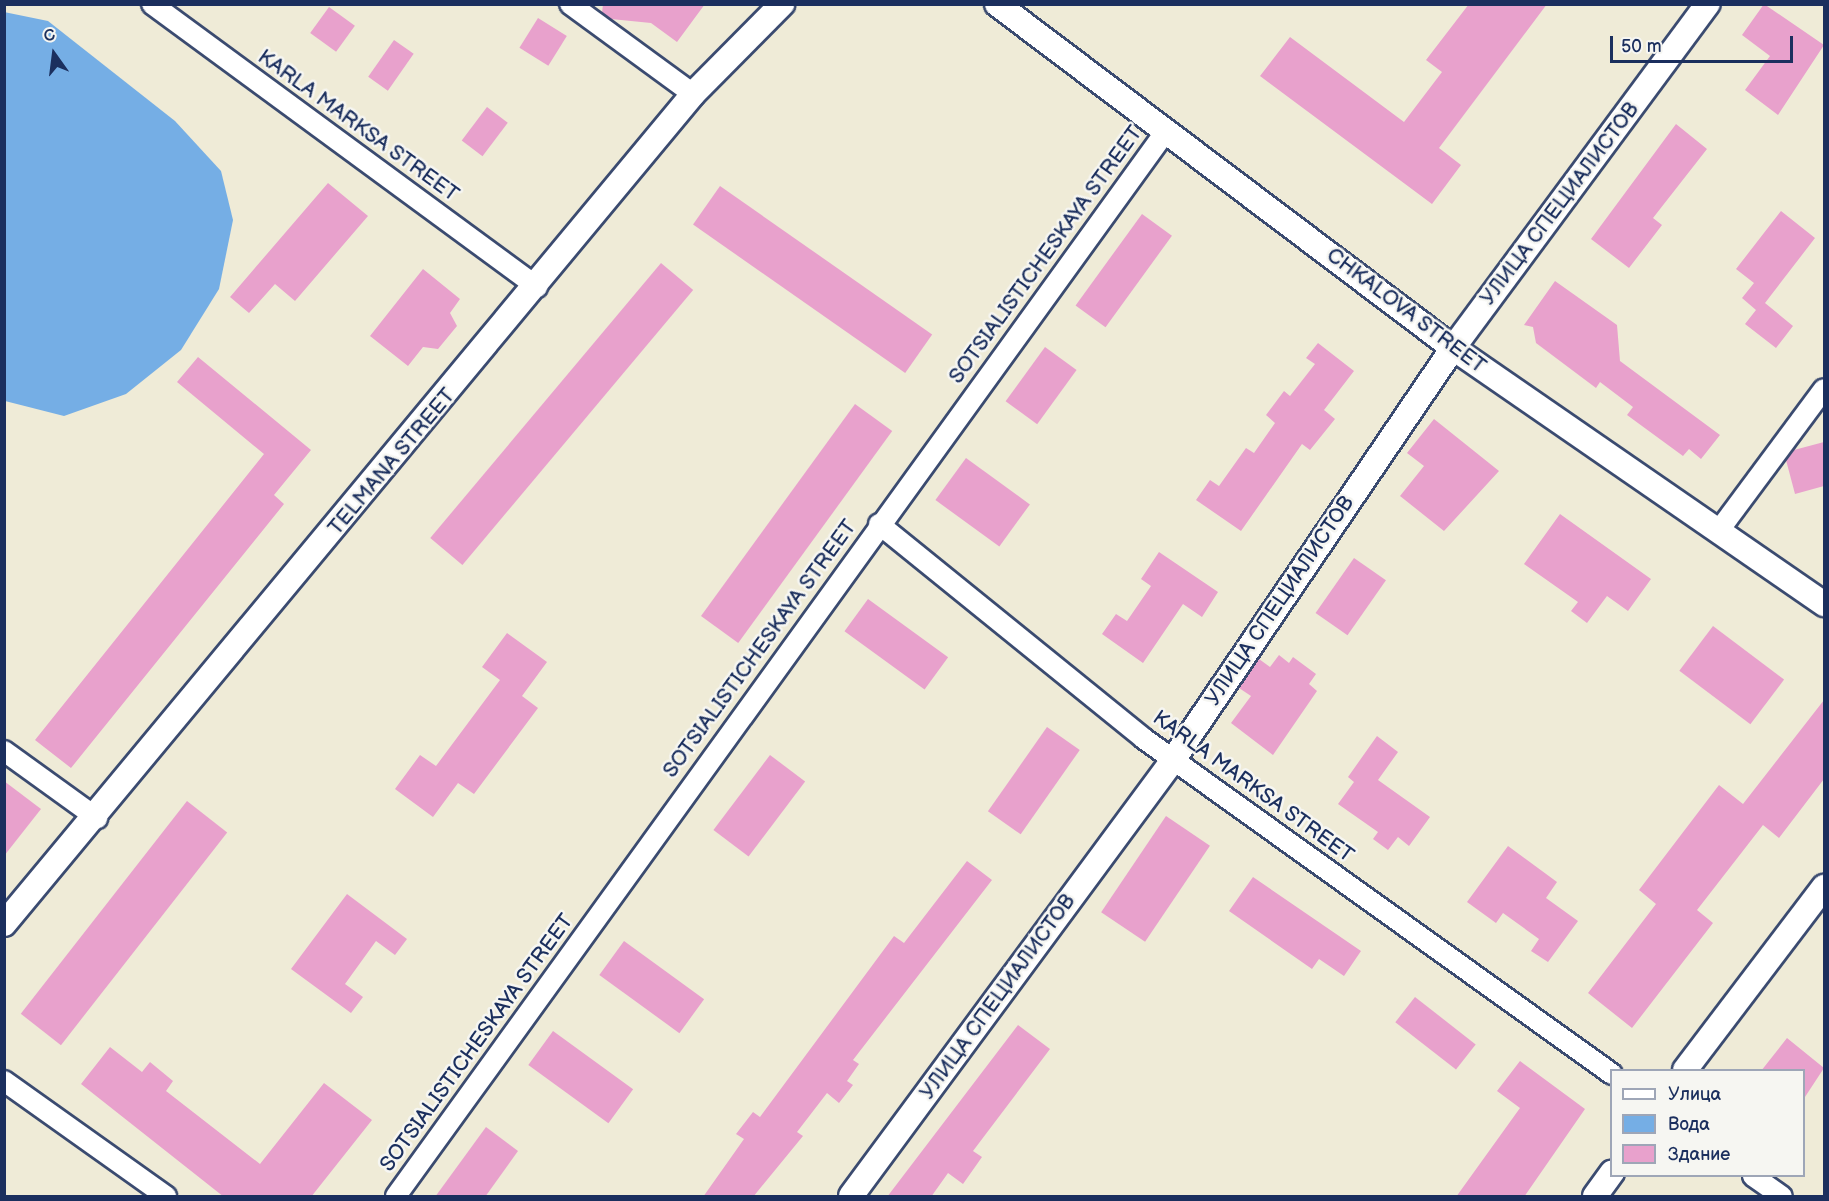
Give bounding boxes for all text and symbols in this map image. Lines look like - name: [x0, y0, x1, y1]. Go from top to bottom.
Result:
- north arrow: [24, 24, 84, 84]
- scale bar: [1613, 24, 1796, 62]
- text: С: [42, 25, 57, 47]
- text: 50 m: [1621, 36, 1662, 57]
- street label: KARLA MARKSA STREET: [252, 44, 464, 208]
- street label: УЛИЦА СПЕЦИАЛИСТОВ: [1475, 98, 1645, 310]
- street label: SOTSIALISTICHESKAYA STREET: [944, 121, 1148, 389]
- street label: CHKALOVA STREET: [1321, 243, 1491, 379]
- street label: TELMANA STREET: [323, 383, 461, 541]
- street label: УЛИЦА СПЕЦИАЛИСТОВ: [1200, 491, 1360, 711]
- street label: SOTSIALISTICHESKAYA STREET: [658, 515, 862, 783]
- street label: KARLA MARKSA STREET: [1147, 705, 1359, 869]
- street label: УЛИЦА СПЕЦИАЛИСТОВ: [915, 889, 1081, 1105]
- street label: SOTSIALISTICHESKAYA STREET: [375, 909, 579, 1177]
- legend: [1610, 1069, 1805, 1177]
- text: Улица: [1668, 1084, 1721, 1105]
- text: Вода: [1668, 1114, 1710, 1135]
- text: Здание: [1668, 1144, 1730, 1165]

